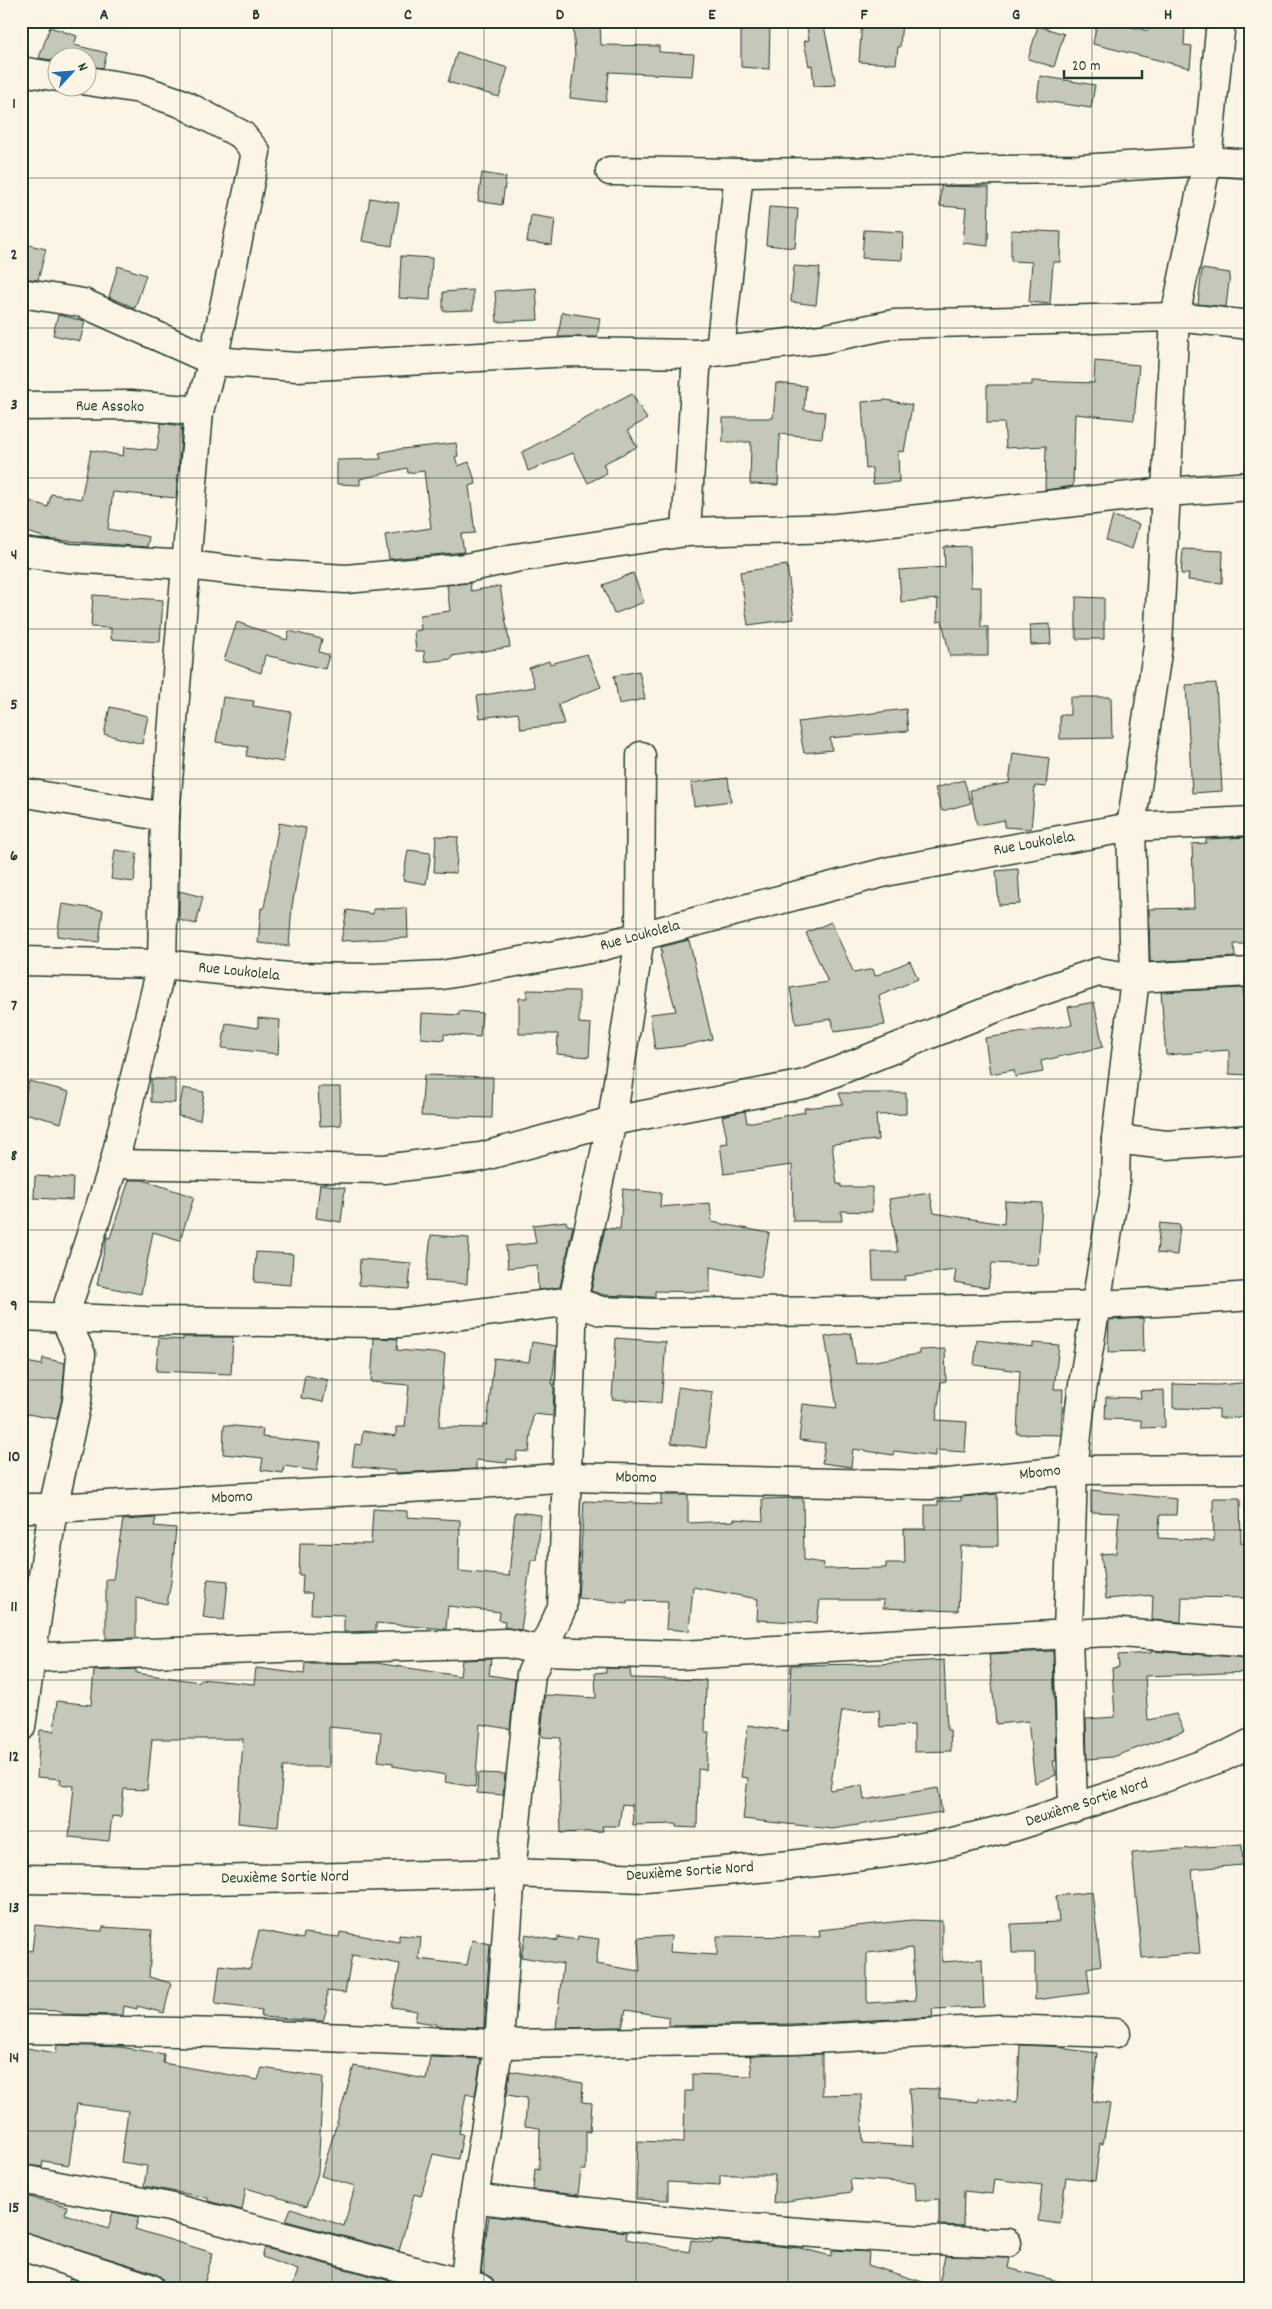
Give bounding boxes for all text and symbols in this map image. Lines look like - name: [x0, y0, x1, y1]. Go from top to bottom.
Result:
- text: A: [100, 4, 109, 27]
- text: B: [252, 4, 260, 27]
- text: C: [404, 4, 412, 27]
- text: D: [556, 4, 565, 27]
- text: E: [708, 4, 716, 27]
- text: F: [860, 4, 868, 27]
- text: G: [1012, 4, 1020, 27]
- text: H: [1164, 4, 1172, 27]
- north arrow: [48, 48, 98, 98]
- scale bar: [1064, 48, 1142, 80]
- text: 20 m: [1072, 56, 1100, 78]
- text: N: [71, 60, 92, 75]
- text: 1: [12, 93, 16, 116]
- text: 2: [11, 244, 18, 267]
- text: 3: [10, 394, 18, 417]
- street label: Rue Assoko: [76, 395, 144, 419]
- text: 4: [11, 544, 17, 567]
- text: 5: [10, 694, 18, 717]
- street label: Rue Loukolela: [992, 825, 1077, 862]
- text: 6: [10, 845, 18, 868]
- street label: Rue Loukolela: [598, 914, 683, 958]
- street label: Rue Loukolela: [197, 956, 281, 988]
- text: 7: [11, 995, 17, 1018]
- text: 8: [11, 1145, 18, 1168]
- text: 9: [10, 1295, 18, 1318]
- text: 10: [8, 1446, 20, 1469]
- street label: Mbomo: [1018, 1459, 1062, 1487]
- street label: Mbomo: [615, 1466, 657, 1490]
- street label: Mbomo: [211, 1485, 253, 1511]
- text: 11: [10, 1596, 18, 1619]
- text: 12: [9, 1746, 19, 1769]
- street label: Deuxième Sortie Nord: [1023, 1772, 1151, 1834]
- street label: Deuxième Sortie Nord: [625, 1856, 755, 1888]
- street label: Deuxième Sortie Nord: [221, 1865, 349, 1891]
- text: 13: [9, 1897, 19, 1920]
- text: 14: [9, 2047, 19, 2070]
- text: 15: [9, 2197, 19, 2220]

